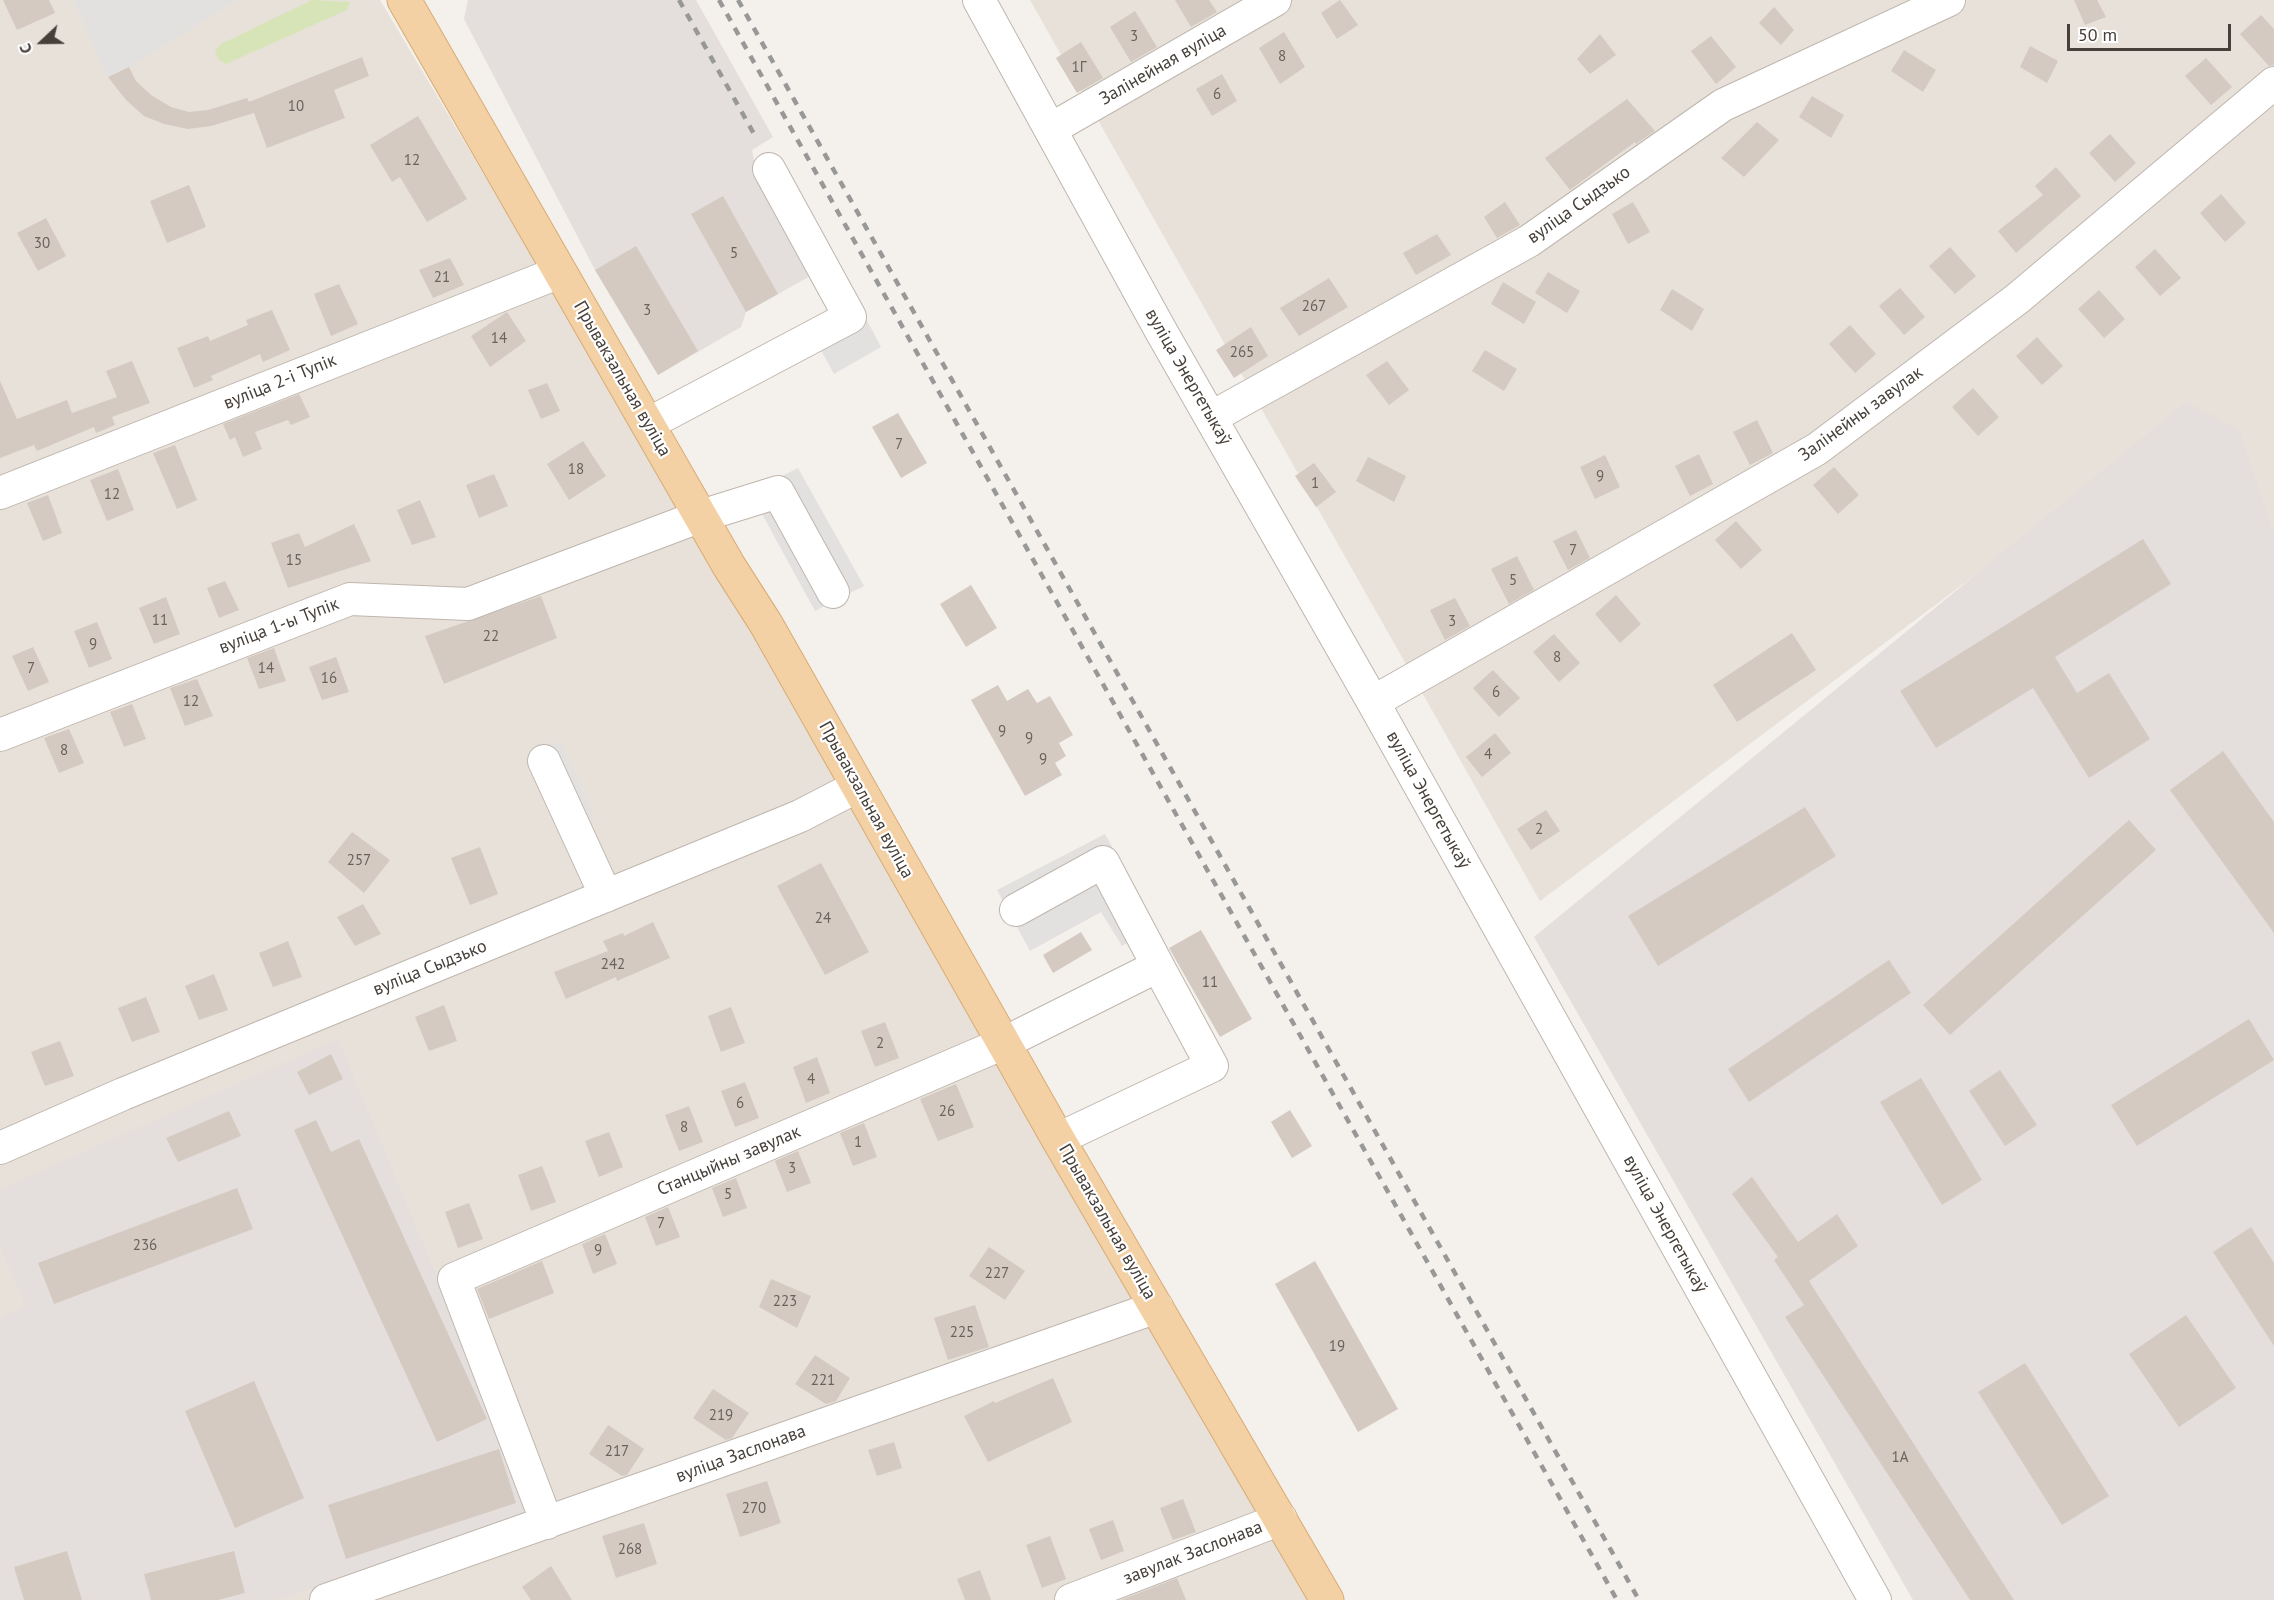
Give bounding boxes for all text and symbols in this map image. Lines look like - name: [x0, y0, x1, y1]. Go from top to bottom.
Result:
- north arrow: [12, 12, 72, 72]
- scale bar: [2070, 12, 2234, 50]
- street label: Залінейная вуліца: [1096, 20, 1230, 110]
- text: 50 m: [2078, 23, 2117, 46]
- house number: 3: [1130, 28, 1138, 46]
- text: С: [14, 41, 36, 57]
- house number: 8: [1278, 48, 1286, 66]
- house number: 1Г: [1072, 59, 1086, 77]
- house number: 6: [1213, 86, 1221, 104]
- house number: 10: [288, 98, 304, 116]
- house number: 12: [404, 152, 420, 170]
- street label: вуліца Сыдзько: [1523, 161, 1635, 249]
- house number: 30: [34, 235, 50, 253]
- house number: 5: [730, 245, 738, 263]
- house number: 21: [434, 269, 450, 287]
- street label: Прывакзальная вуліца: [569, 297, 675, 461]
- house number: 267: [1302, 298, 1326, 316]
- house number: 3: [643, 302, 651, 320]
- street label: вуліца Энергетыкаў: [1140, 305, 1236, 449]
- house number: 14: [491, 330, 507, 348]
- house number: 265: [1230, 344, 1254, 362]
- street label: вуліца 2-і Тупік: [220, 350, 340, 414]
- street label: Залінейны завулак: [1795, 362, 1927, 466]
- house number: 7: [895, 436, 903, 454]
- house number: 18: [568, 461, 584, 479]
- house number: 9: [1596, 468, 1604, 486]
- house number: 1: [1311, 475, 1319, 493]
- house number: 12: [104, 486, 120, 504]
- house number: 7: [1569, 542, 1577, 560]
- house number: 15: [286, 552, 302, 570]
- house number: 5: [1509, 572, 1517, 590]
- street label: вуліца 1-ы Тупік: [216, 593, 342, 659]
- house number: 11: [152, 612, 168, 630]
- house number: 3: [1448, 613, 1456, 631]
- house number: 22: [483, 628, 499, 646]
- house number: 9: [89, 636, 97, 654]
- house number: 8: [1553, 649, 1561, 667]
- house number: 7: [27, 660, 35, 678]
- house number: 14: [258, 660, 274, 678]
- house number: 16: [321, 670, 337, 688]
- house number: 6: [1492, 684, 1500, 702]
- house number: 12: [183, 693, 199, 711]
- street label: Прывакзальная вуліца: [814, 718, 918, 882]
- house number: 9: [998, 723, 1006, 741]
- street label: вуліца Энергетыкаў: [1381, 727, 1475, 873]
- house number: 9: [1025, 730, 1033, 748]
- house number: 8: [60, 742, 68, 760]
- house number: 4: [1484, 746, 1492, 764]
- house number: 9: [1039, 751, 1047, 769]
- house number: 2: [1535, 821, 1543, 839]
- house number: 257: [347, 852, 371, 870]
- house number: 24: [815, 910, 831, 928]
- street label: вуліца Сыдзько: [370, 935, 490, 1001]
- house number: 242: [601, 956, 625, 974]
- house number: 11: [1202, 974, 1218, 992]
- house number: 2: [876, 1035, 884, 1053]
- house number: 4: [807, 1071, 815, 1089]
- house number: 6: [736, 1095, 744, 1113]
- house number: 26: [939, 1103, 955, 1121]
- house number: 8: [680, 1119, 688, 1137]
- street label: Станцыйны завулак: [654, 1121, 804, 1201]
- house number: 1: [854, 1134, 862, 1152]
- street label: Прывакзальная вуліца: [1054, 1140, 1160, 1304]
- street label: вуліца Энергетыкаў: [1618, 1151, 1712, 1297]
- house number: 3: [788, 1160, 796, 1178]
- house number: 5: [724, 1186, 732, 1204]
- house number: 7: [657, 1215, 665, 1233]
- house number: 236: [133, 1237, 157, 1255]
- house number: 9: [594, 1242, 602, 1260]
- house number: 227: [985, 1265, 1009, 1283]
- house number: 223: [773, 1293, 797, 1311]
- house number: 225: [950, 1324, 974, 1342]
- house number: 19: [1329, 1338, 1345, 1356]
- house number: 221: [811, 1372, 835, 1390]
- house number: 219: [709, 1407, 733, 1425]
- street label: вуліца Заслонава: [673, 1420, 809, 1488]
- house number: 217: [605, 1443, 629, 1461]
- house number: 1А: [1892, 1449, 1908, 1467]
- house number: 270: [742, 1500, 766, 1518]
- street label: завулак Заслонава: [1120, 1517, 1266, 1589]
- house number: 268: [618, 1541, 642, 1559]

